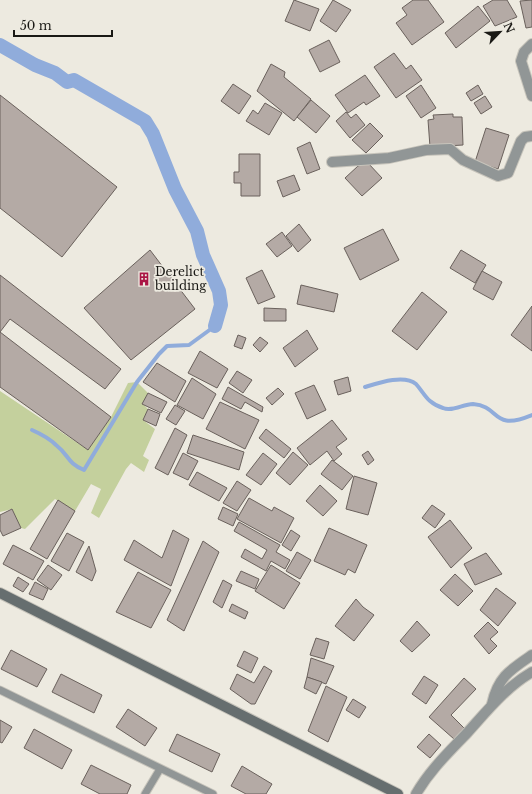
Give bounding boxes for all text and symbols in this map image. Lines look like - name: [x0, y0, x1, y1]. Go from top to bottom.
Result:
- scale bar: [14, 12, 112, 38]
- north arrow: [480, 12, 520, 52]
- text: 50 m: [20, 18, 52, 33]
- text: N: [501, 20, 518, 36]
- place label: Derelict building: [154, 264, 207, 293]
- building icon: Derelict building: [136, 271, 152, 287]

